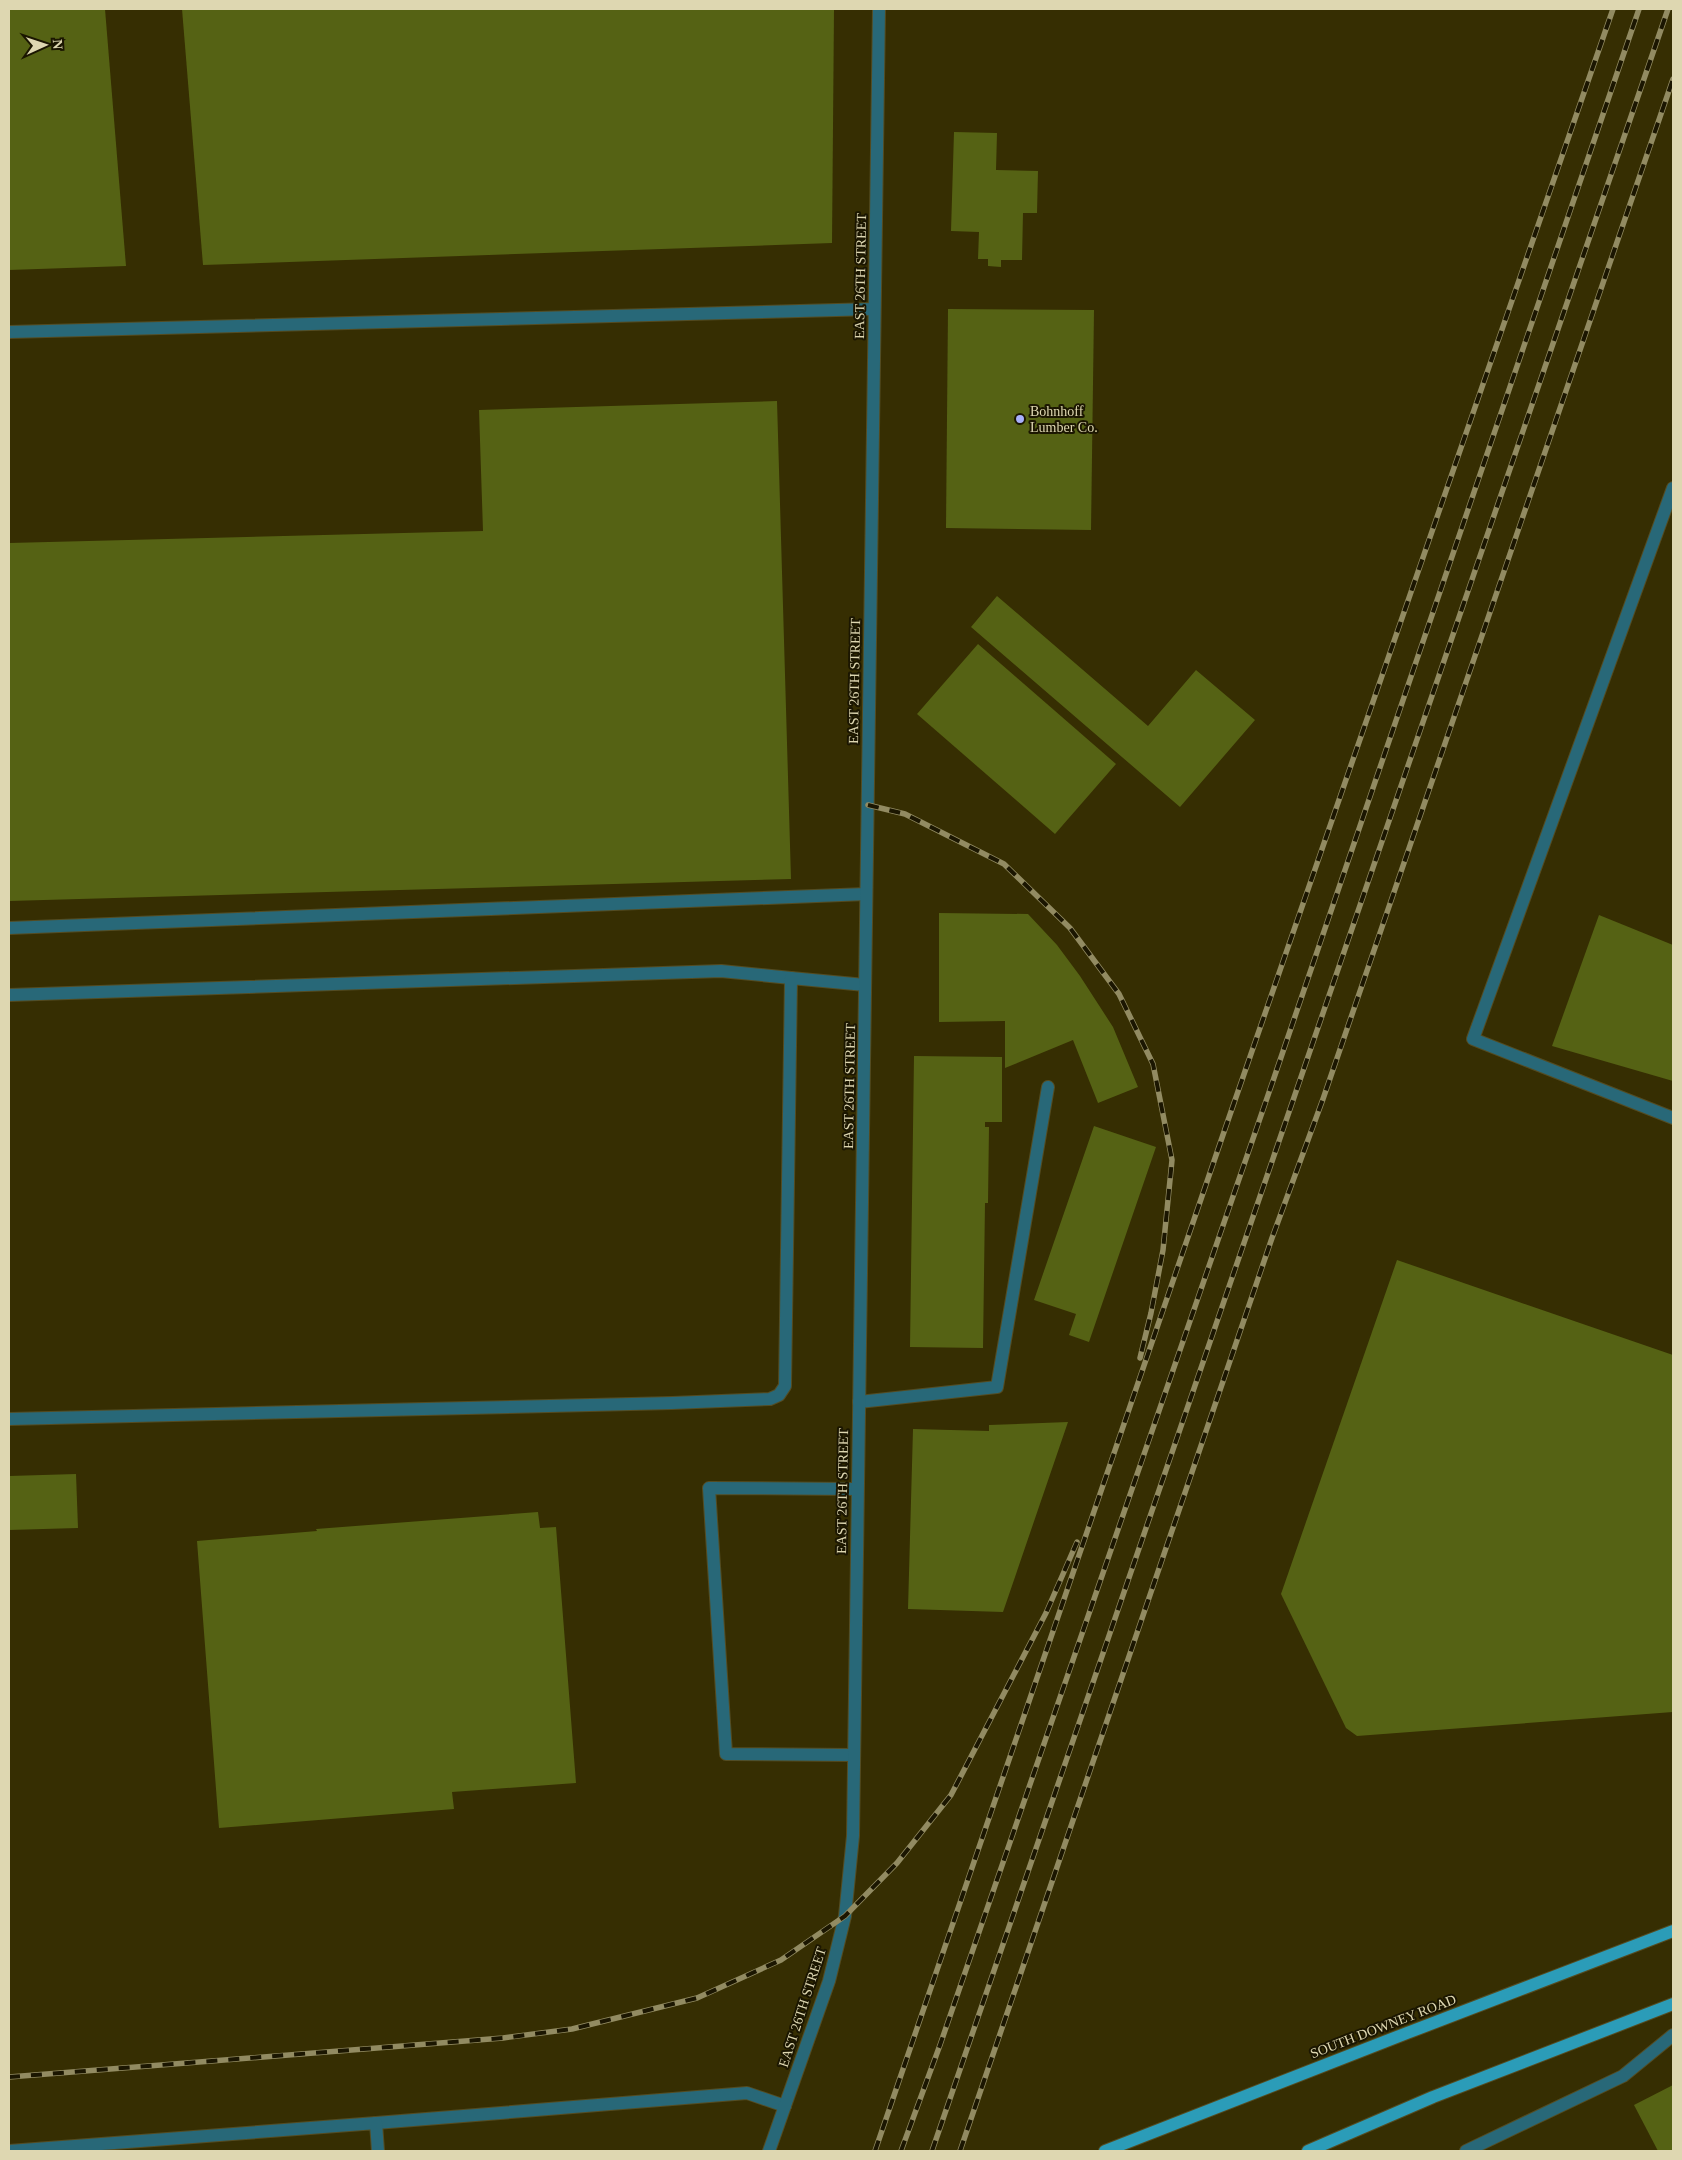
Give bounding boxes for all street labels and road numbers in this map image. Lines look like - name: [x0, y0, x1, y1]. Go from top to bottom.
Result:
- street label: EAST 26TH STREET: [852, 213, 869, 339]
- street label: EAST 26TH STREET: [846, 618, 863, 744]
- street label: EAST 26TH STREET: [841, 1023, 858, 1149]
- street label: EAST 26TH STREET: [834, 1428, 851, 1554]
- street label: EAST 26TH STREET: [776, 1945, 829, 2069]
- street label: SOUTH DOWNEY ROAD: [1308, 1992, 1458, 2061]

